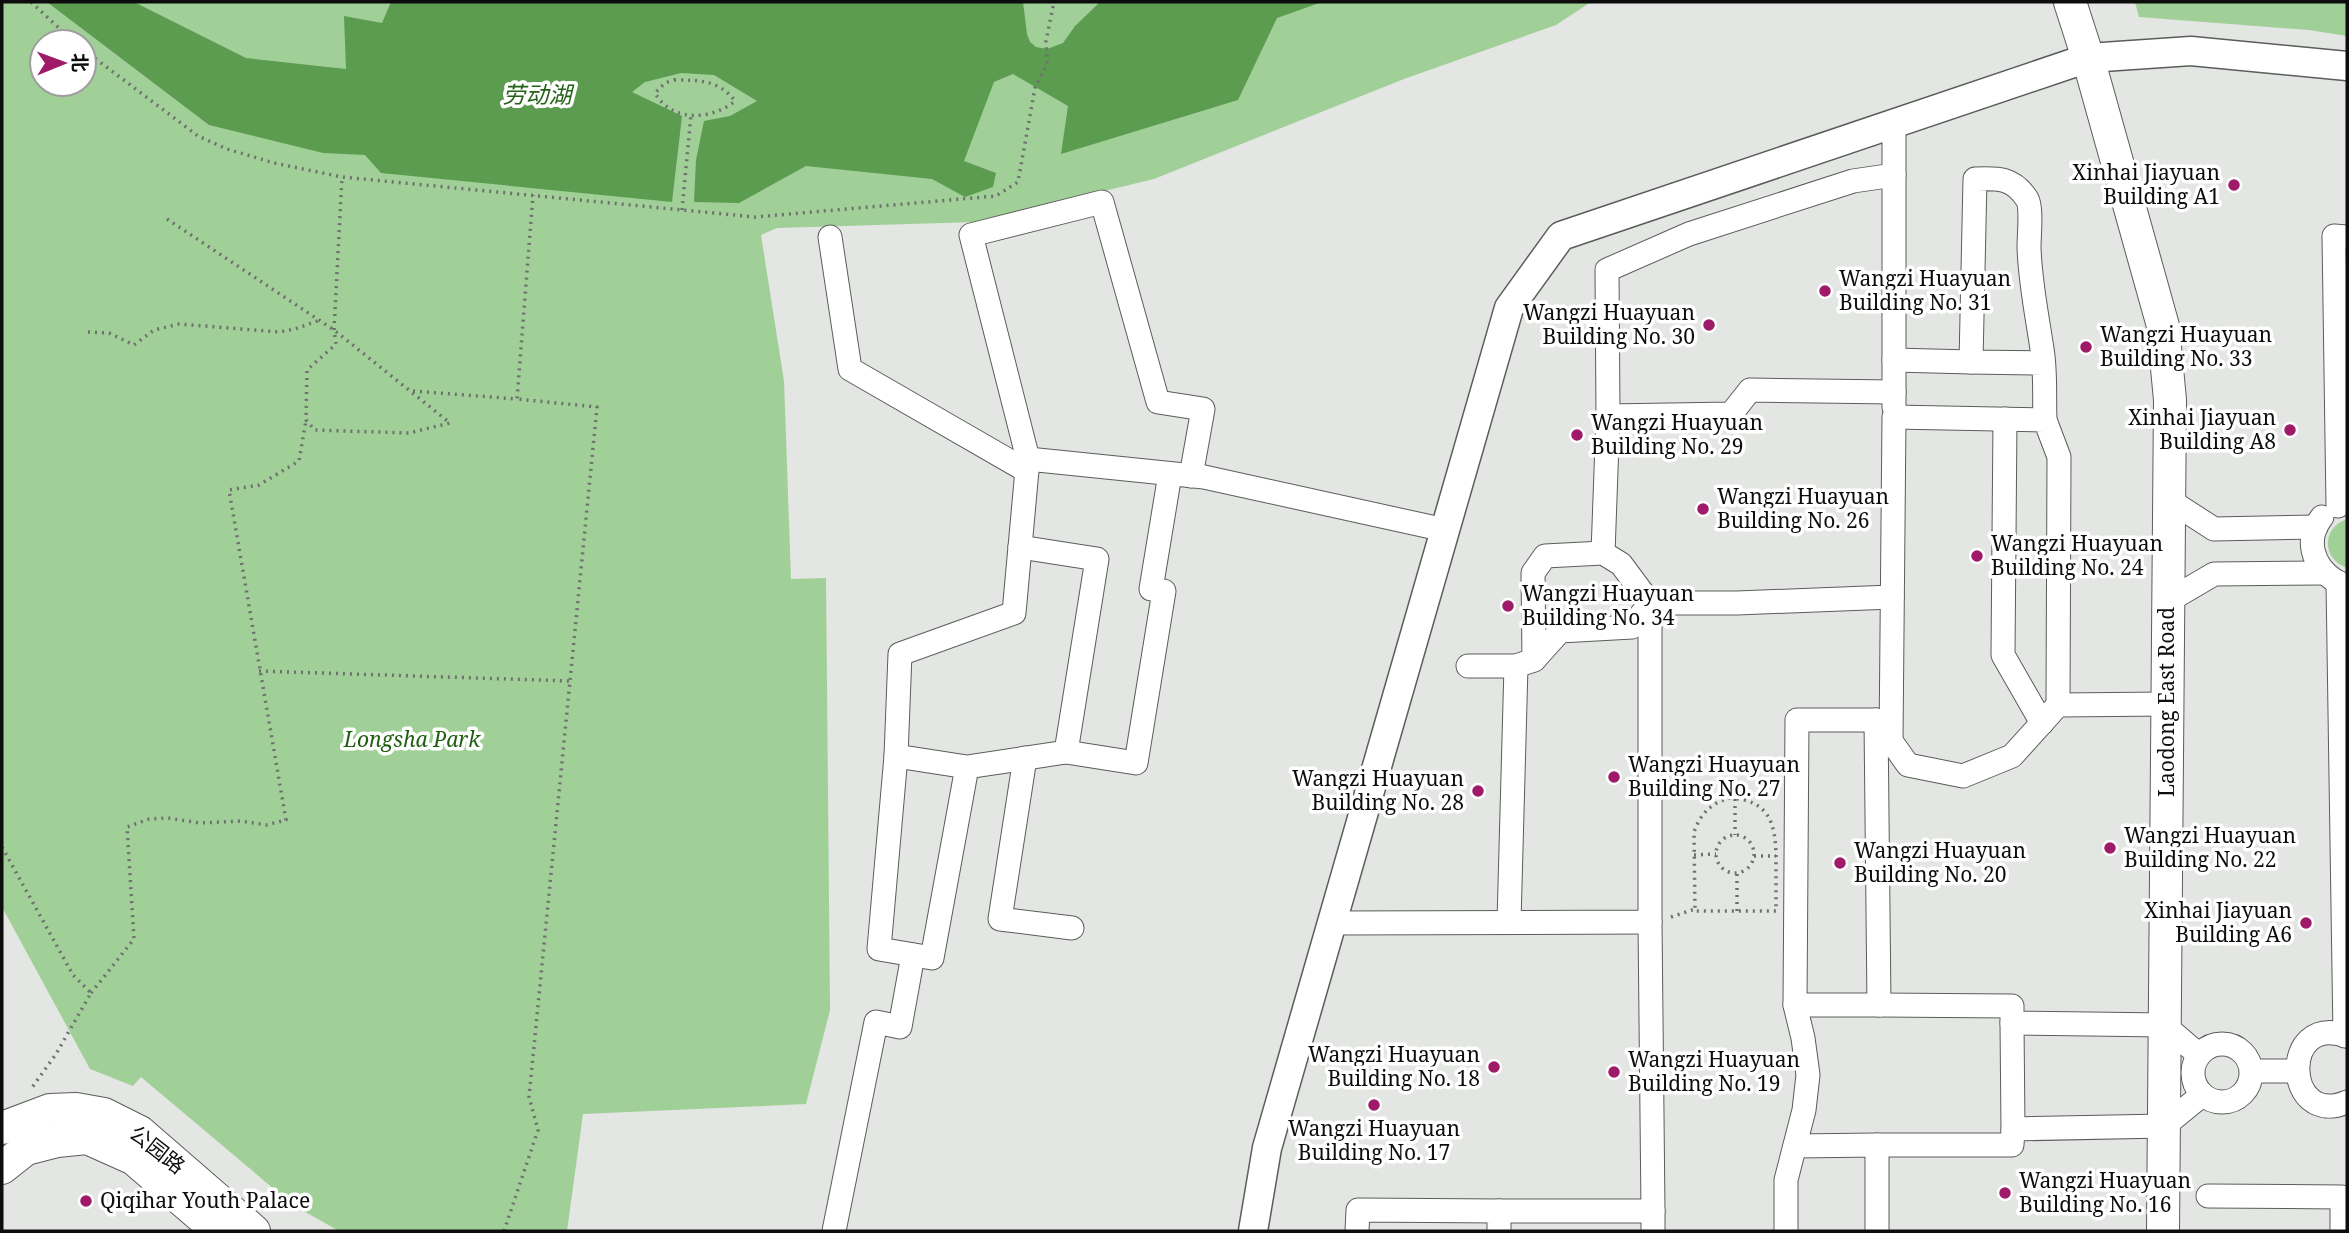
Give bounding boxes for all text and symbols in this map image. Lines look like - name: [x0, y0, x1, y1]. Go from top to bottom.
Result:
- north arrow: [28, 28, 98, 98]
- text: 北: [67, 53, 93, 72]
- water label: 劳动湖: [503, 78, 575, 110]
- place label: Xinhai Jiayuan Building A1: [2072, 158, 2220, 210]
- marker: Xinhai Jiayuan Building A1: [2226, 177, 2242, 193]
- place label: Wangzi Huayuan Building No. 31: [1839, 264, 2011, 316]
- marker: Wangzi Huayuan Building No. 31: [1817, 283, 1833, 299]
- place label: Wangzi Huayuan Building No. 30: [1523, 298, 1695, 350]
- marker: Wangzi Huayuan Building No. 30: [1701, 317, 1717, 333]
- place label: Wangzi Huayuan Building No. 33: [2100, 320, 2272, 372]
- marker: Wangzi Huayuan Building No. 33: [2078, 339, 2094, 355]
- place label: Xinhai Jiayuan Building A8: [2128, 403, 2276, 455]
- place label: Wangzi Huayuan Building No. 29: [1591, 408, 1763, 460]
- marker: Xinhai Jiayuan Building A8: [2282, 422, 2298, 438]
- marker: Wangzi Huayuan Building No. 29: [1569, 427, 1585, 443]
- place label: Wangzi Huayuan Building No. 26: [1717, 482, 1889, 534]
- marker: Wangzi Huayuan Building No. 26: [1695, 501, 1711, 517]
- place label: Wangzi Huayuan Building No. 24: [1991, 529, 2163, 581]
- marker: Wangzi Huayuan Building No. 24: [1969, 548, 1985, 564]
- place label: Wangzi Huayuan Building No. 34: [1522, 579, 1694, 631]
- marker: Wangzi Huayuan Building No. 34: [1500, 598, 1516, 614]
- street label: Laodong East Road: [2152, 607, 2180, 797]
- park label: Longsha Park: [343, 725, 481, 753]
- place label: Wangzi Huayuan Building No. 27: [1628, 750, 1800, 802]
- place label: Wangzi Huayuan Building No. 28: [1292, 764, 1464, 816]
- marker: Wangzi Huayuan Building No. 27: [1606, 769, 1622, 785]
- marker: Wangzi Huayuan Building No. 28: [1470, 783, 1486, 799]
- place label: Wangzi Huayuan Building No. 22: [2124, 821, 2296, 873]
- place label: Wangzi Huayuan Building No. 20: [1854, 836, 2026, 888]
- marker: Wangzi Huayuan Building No. 22: [2102, 840, 2118, 856]
- marker: Wangzi Huayuan Building No. 20: [1832, 855, 1848, 871]
- place label: Xinhai Jiayuan Building A6: [2144, 896, 2292, 948]
- marker: Xinhai Jiayuan Building A6: [2298, 915, 2314, 931]
- place label: Wangzi Huayuan Building No. 18: [1308, 1040, 1480, 1092]
- place label: Wangzi Huayuan Building No. 19: [1628, 1045, 1800, 1097]
- marker: Wangzi Huayuan Building No. 18: [1486, 1059, 1502, 1075]
- marker: Wangzi Huayuan Building No. 19: [1606, 1064, 1622, 1080]
- marker: Wangzi Huayuan Building No. 17: [1366, 1097, 1382, 1113]
- place label: Wangzi Huayuan Building No. 17: [1288, 1114, 1460, 1166]
- street label: 公园路: [124, 1119, 191, 1180]
- place label: Wangzi Huayuan Building No. 16: [2019, 1166, 2191, 1218]
- marker: Wangzi Huayuan Building No. 16: [1997, 1185, 2013, 1201]
- place label: Qiqihar Youth Palace: [100, 1186, 310, 1214]
- marker: Qiqihar Youth Palace: [78, 1193, 94, 1209]

